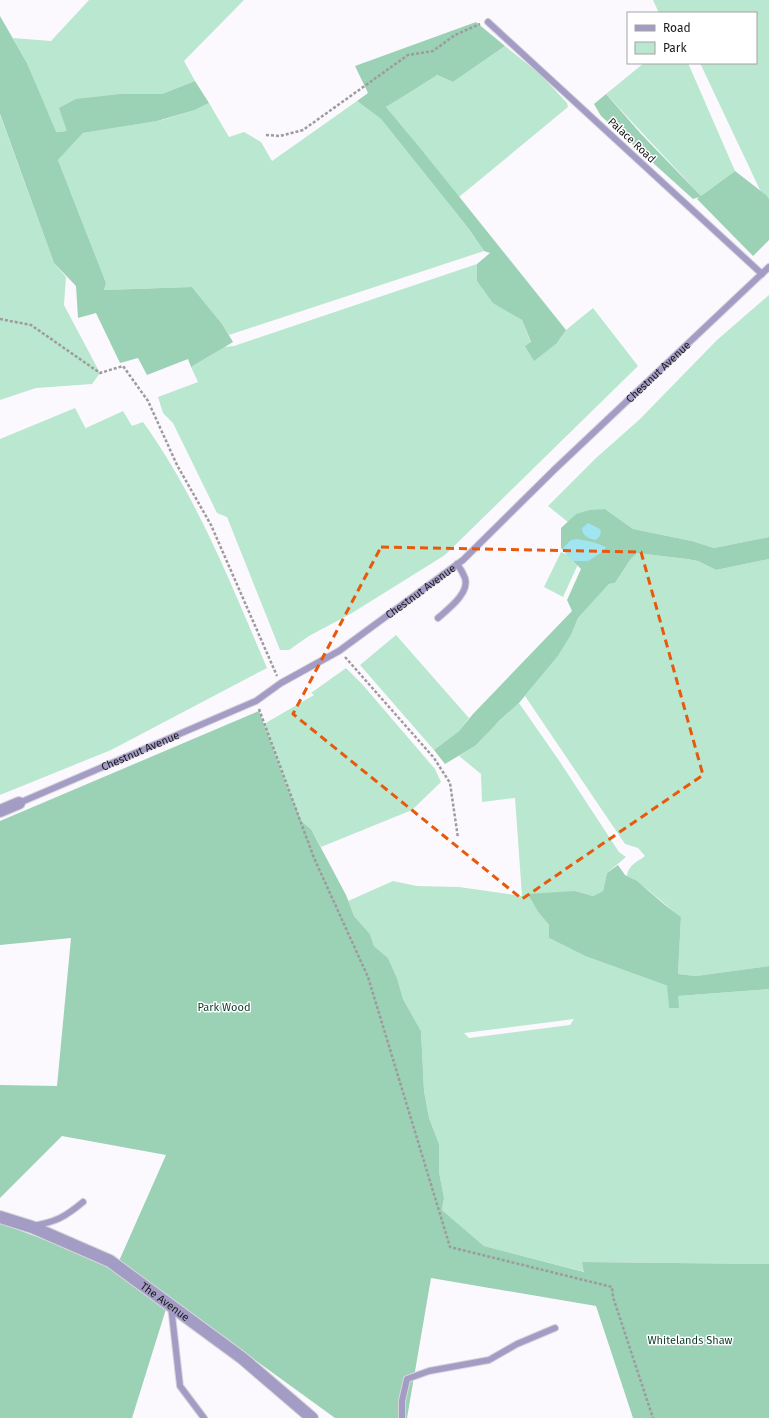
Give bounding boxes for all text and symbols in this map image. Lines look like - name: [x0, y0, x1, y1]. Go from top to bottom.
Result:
- legend: [627, 12, 757, 64]
- text: Road: [663, 21, 691, 35]
- text: Park: [663, 41, 687, 55]
- street label: Palace Road: [605, 115, 658, 166]
- street label: Chestnut Avenue: [623, 339, 693, 406]
- street label: Chestnut Avenue: [383, 562, 458, 622]
- street label: Chestnut Avenue: [99, 729, 182, 774]
- park label: Park Wood: [198, 1001, 250, 1014]
- street label: The Avenue: [138, 1280, 192, 1324]
- park label: Whitelands Shaw: [648, 1334, 733, 1347]

